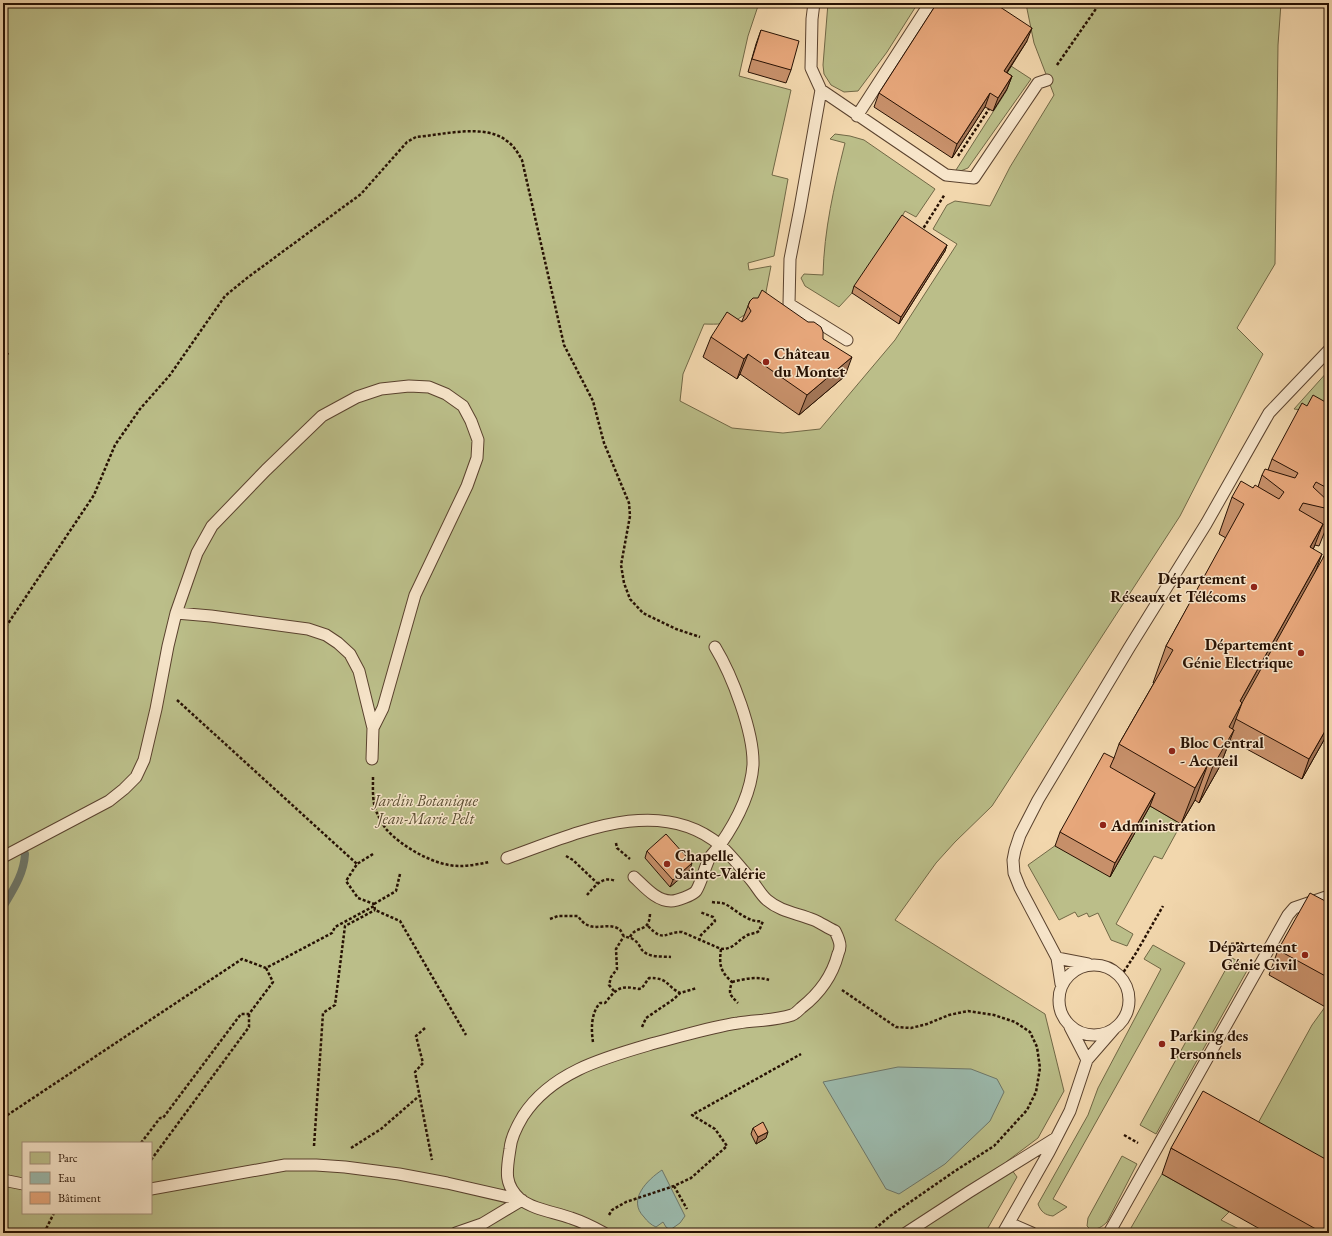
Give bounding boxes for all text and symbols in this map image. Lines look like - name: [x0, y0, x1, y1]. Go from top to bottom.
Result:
- place label: Château du Montet: [774, 343, 845, 382]
- marker: Château du Montet: [761, 357, 771, 367]
- place label: Département Réseaux et Télécoms: [1110, 568, 1246, 607]
- marker: Département Réseaux et Télécoms: [1249, 582, 1259, 592]
- place label: Département Génie Electrique: [1182, 634, 1293, 673]
- marker: Département Génie Electrique: [1296, 648, 1306, 658]
- place label: Bloc Central - Accueil: [1180, 732, 1264, 771]
- marker: Bloc Central - Accueil: [1167, 746, 1177, 756]
- park label: Jardin Botanique Jean-Marie Pelt: [371, 790, 478, 829]
- place label: Administration: [1110, 815, 1216, 836]
- marker: Administration: [1098, 820, 1108, 830]
- place label: Chapelle Sainte-Valérie: [675, 845, 766, 884]
- marker: Chapelle Sainte-Valérie: [662, 859, 672, 869]
- place label: Département Génie Civil: [1209, 936, 1297, 975]
- marker: Département Génie Civil: [1300, 950, 1310, 960]
- place label: Parking des Personnels: [1170, 1025, 1248, 1064]
- marker: Parking des Personnels: [1157, 1039, 1167, 1049]
- legend: [22, 1142, 152, 1214]
- text: Parc: [58, 1150, 78, 1166]
- text: Eau: [58, 1170, 76, 1186]
- text: Bâtiment: [58, 1190, 101, 1206]

